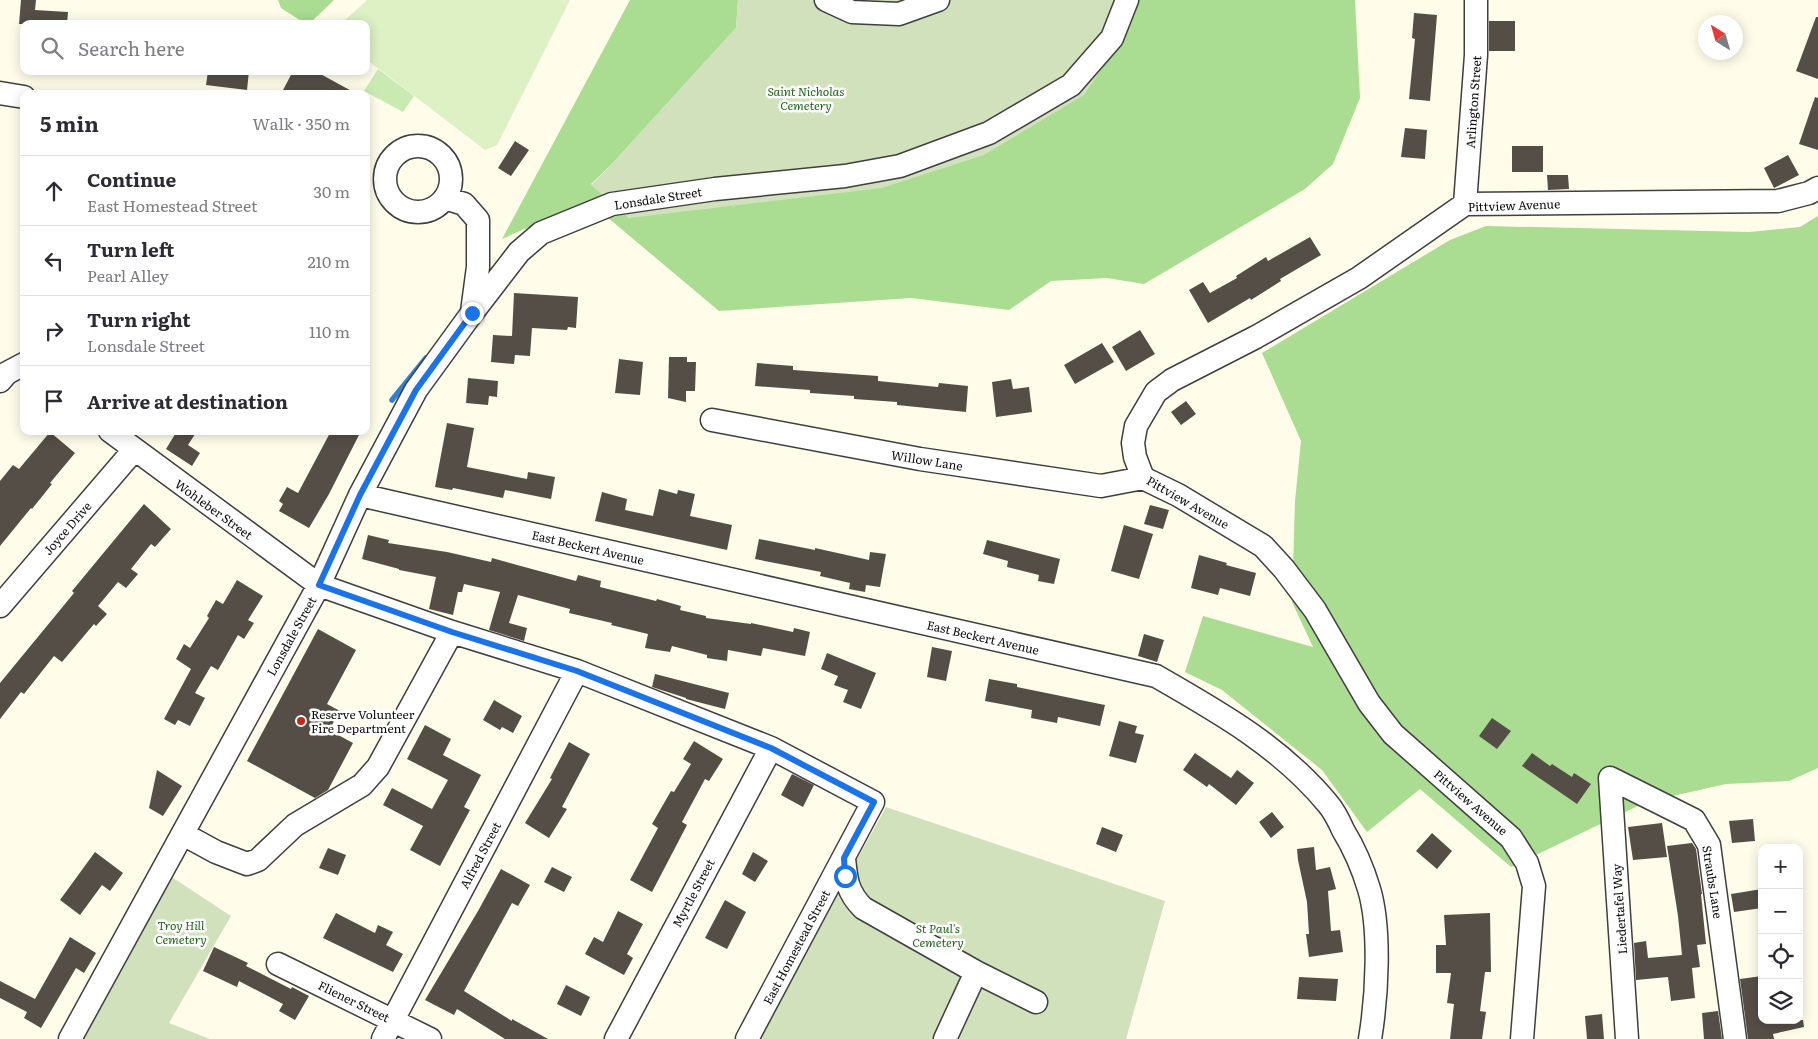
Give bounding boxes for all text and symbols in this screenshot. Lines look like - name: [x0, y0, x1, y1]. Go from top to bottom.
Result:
- north arrow: [1698, 15, 1743, 60]
- search box: [20, 20, 370, 75]
- icon: search: [38, 34, 66, 62]
- text: Search here: [78, 34, 185, 62]
- street label: Arlington Street: [1461, 55, 1485, 149]
- park label: Saint Nicholas Cemetery: [767, 82, 845, 114]
- text: 5 min: [40, 107, 99, 138]
- text: Walk · 350 m: [253, 111, 350, 135]
- text: Continue: [87, 165, 176, 193]
- icon: ahead: [40, 177, 68, 205]
- text: 30 m: [313, 179, 350, 203]
- street label: Lonsdale Street: [613, 182, 703, 214]
- text: East Homestead Street: [87, 193, 257, 217]
- street label: Pittview Avenue: [1467, 194, 1561, 216]
- text: Turn left: [87, 235, 174, 263]
- icon: left: [40, 247, 68, 275]
- text: 210 m: [307, 249, 350, 273]
- text: Pearl Alley: [87, 263, 169, 287]
- route end: [461, 302, 484, 325]
- text: Turn right: [87, 305, 191, 333]
- icon: right: [40, 317, 68, 345]
- text: 110 m: [309, 319, 350, 343]
- text: Lonsdale Street: [87, 333, 205, 357]
- icon: arrive: [40, 387, 68, 415]
- text: Arrive at destination: [87, 387, 288, 415]
- street label: Willow Lane: [890, 445, 964, 475]
- street label: Pittview Avenue: [1143, 471, 1233, 533]
- street label: Wohleber Street: [171, 475, 257, 544]
- street label: Joyce Drive: [39, 497, 95, 559]
- street label: East Beckert Avenue: [530, 525, 646, 569]
- street label: Lonsdale Street: [262, 593, 320, 679]
- street label: East Beckert Avenue: [925, 615, 1041, 659]
- place label: Reserve Volunteer Fire Department: [311, 705, 415, 737]
- marker: Reserve Volunteer Fire Department: [295, 715, 307, 727]
- street label: Pittview Avenue: [1430, 765, 1512, 839]
- street label: Alfred Street: [455, 818, 505, 892]
- street label: Straubs Lane: [1698, 844, 1728, 920]
- map controls: [1758, 844, 1803, 1024]
- button: +: [1758, 844, 1803, 889]
- street label: Myrtle Street: [667, 855, 719, 931]
- street label: Liedertafel Way: [1607, 863, 1631, 955]
- route start: [834, 865, 857, 888]
- street label: East Homestead Street: [758, 886, 834, 1008]
- button: −: [1758, 889, 1803, 934]
- park label: Troy Hill Cemetery: [155, 916, 207, 948]
- park label: St Paul's Cemetery: [912, 919, 964, 951]
- button: locate: [1758, 934, 1803, 979]
- street label: Fliener Street: [315, 976, 393, 1026]
- button: layers: [1758, 979, 1803, 1024]

